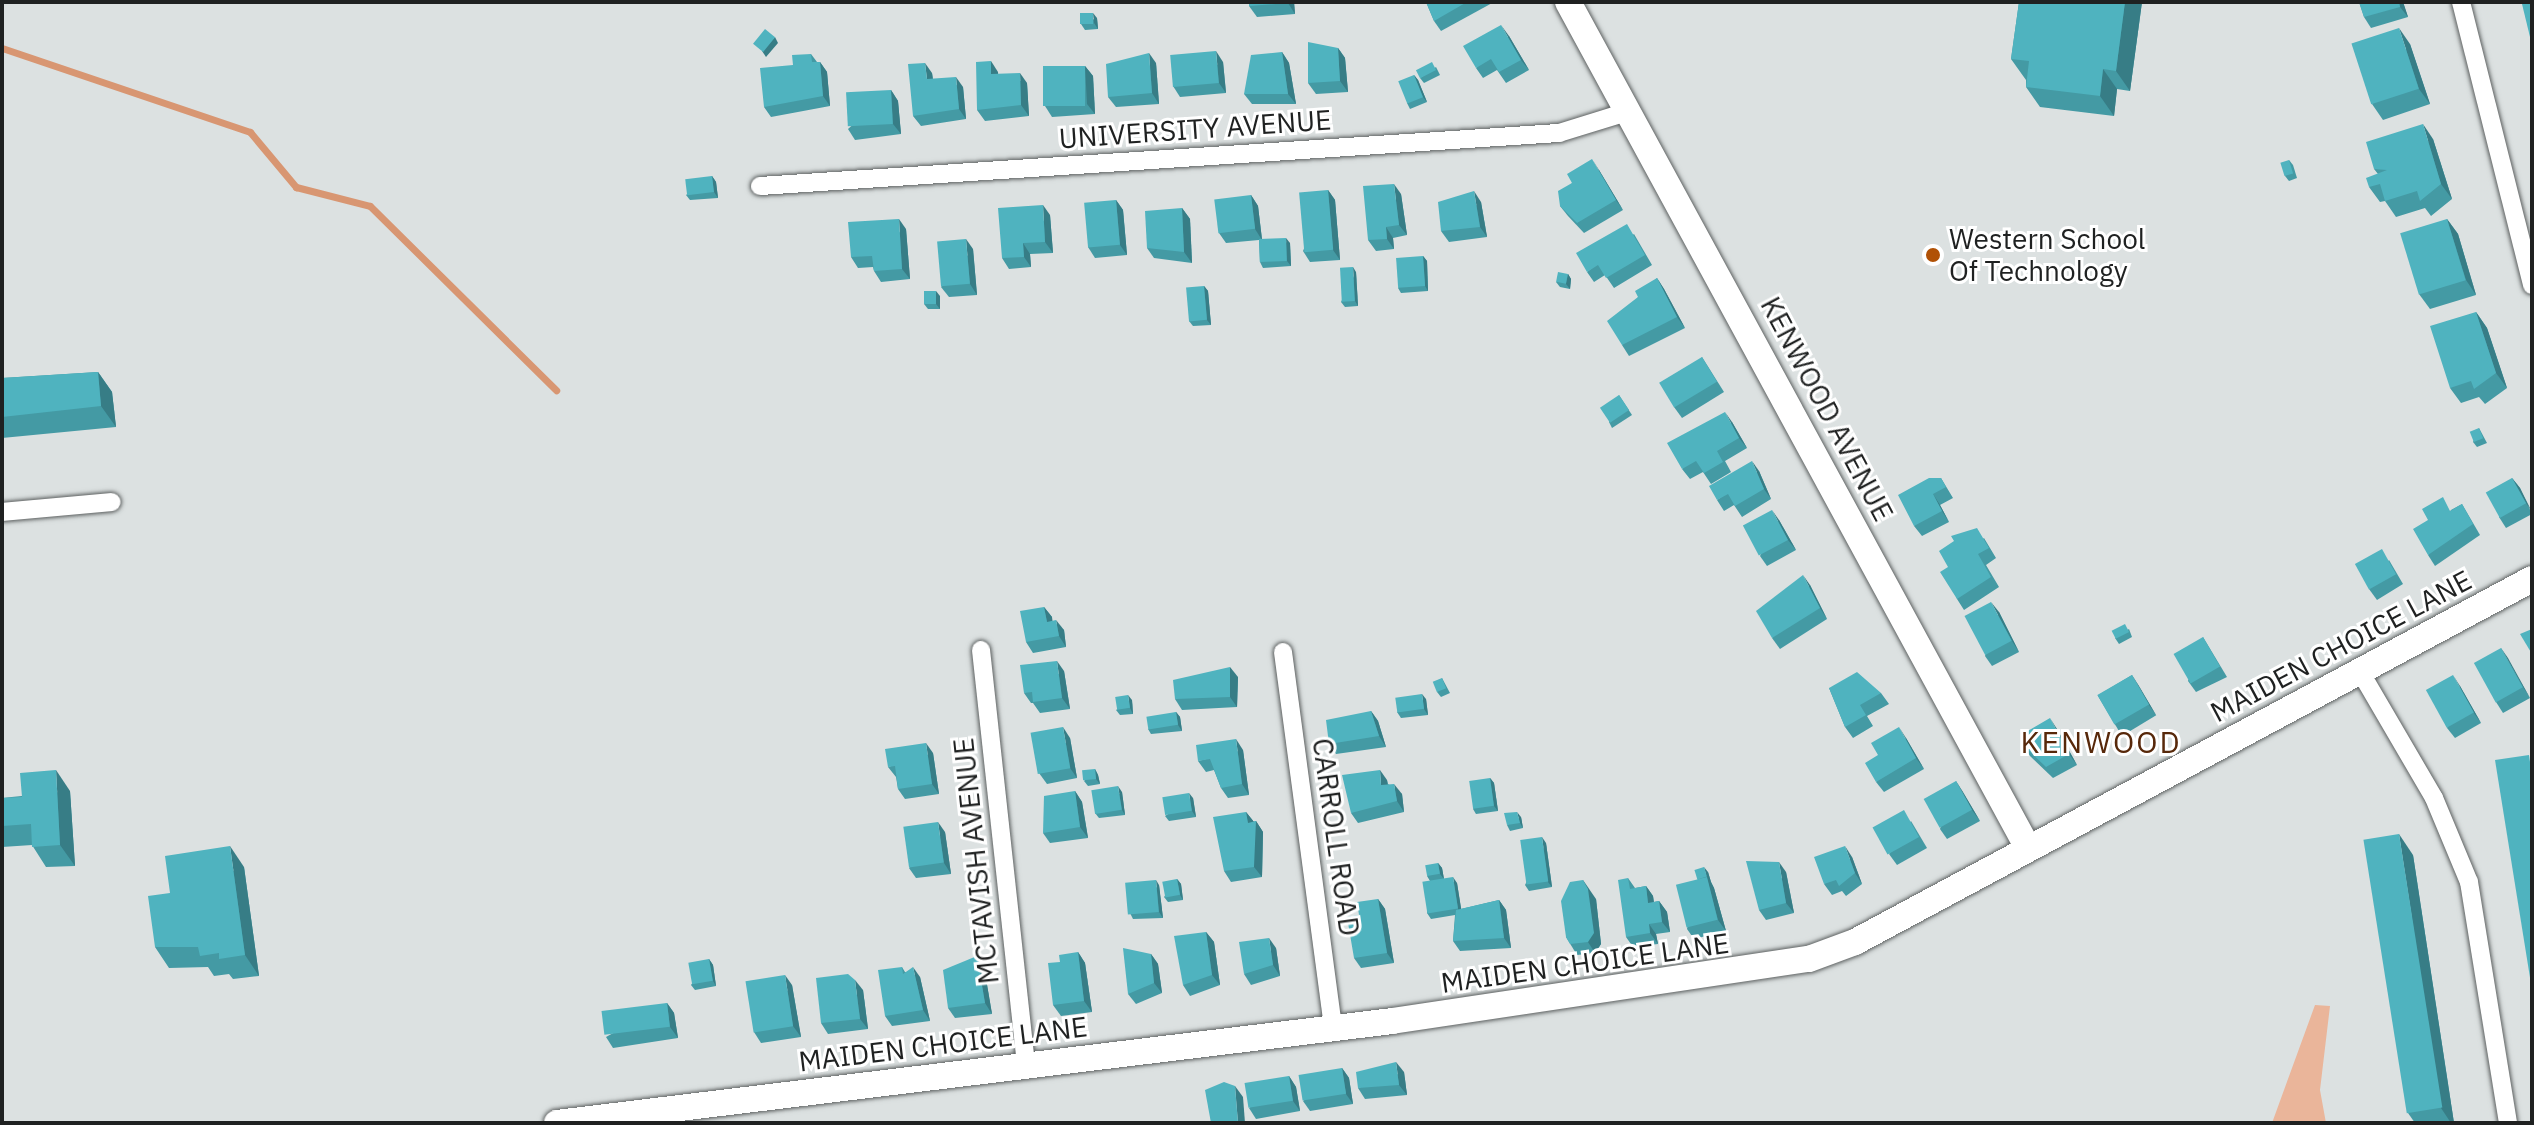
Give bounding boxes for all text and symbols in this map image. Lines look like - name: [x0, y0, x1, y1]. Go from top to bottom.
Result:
- street label: UNIVERSITY AVENUE: [1058, 103, 1332, 155]
- place label: Western School Of Technology: [1949, 222, 2145, 288]
- marker: Western School Of Technology: [1924, 246, 1942, 264]
- street label: KENWOOD AVENUE: [1754, 291, 1900, 527]
- street label: MAIDEN CHOICE LANE: [2205, 563, 2477, 729]
- district label: KENWOOD: [2020, 724, 2182, 760]
- street label: MCTAVISH AVENUE: [946, 736, 1006, 986]
- street label: CARROLL ROAD: [1306, 736, 1366, 938]
- street label: MAIDEN CHOICE LANE: [1439, 926, 1731, 1000]
- street label: MAIDEN CHOICE LANE: [797, 1010, 1089, 1078]

